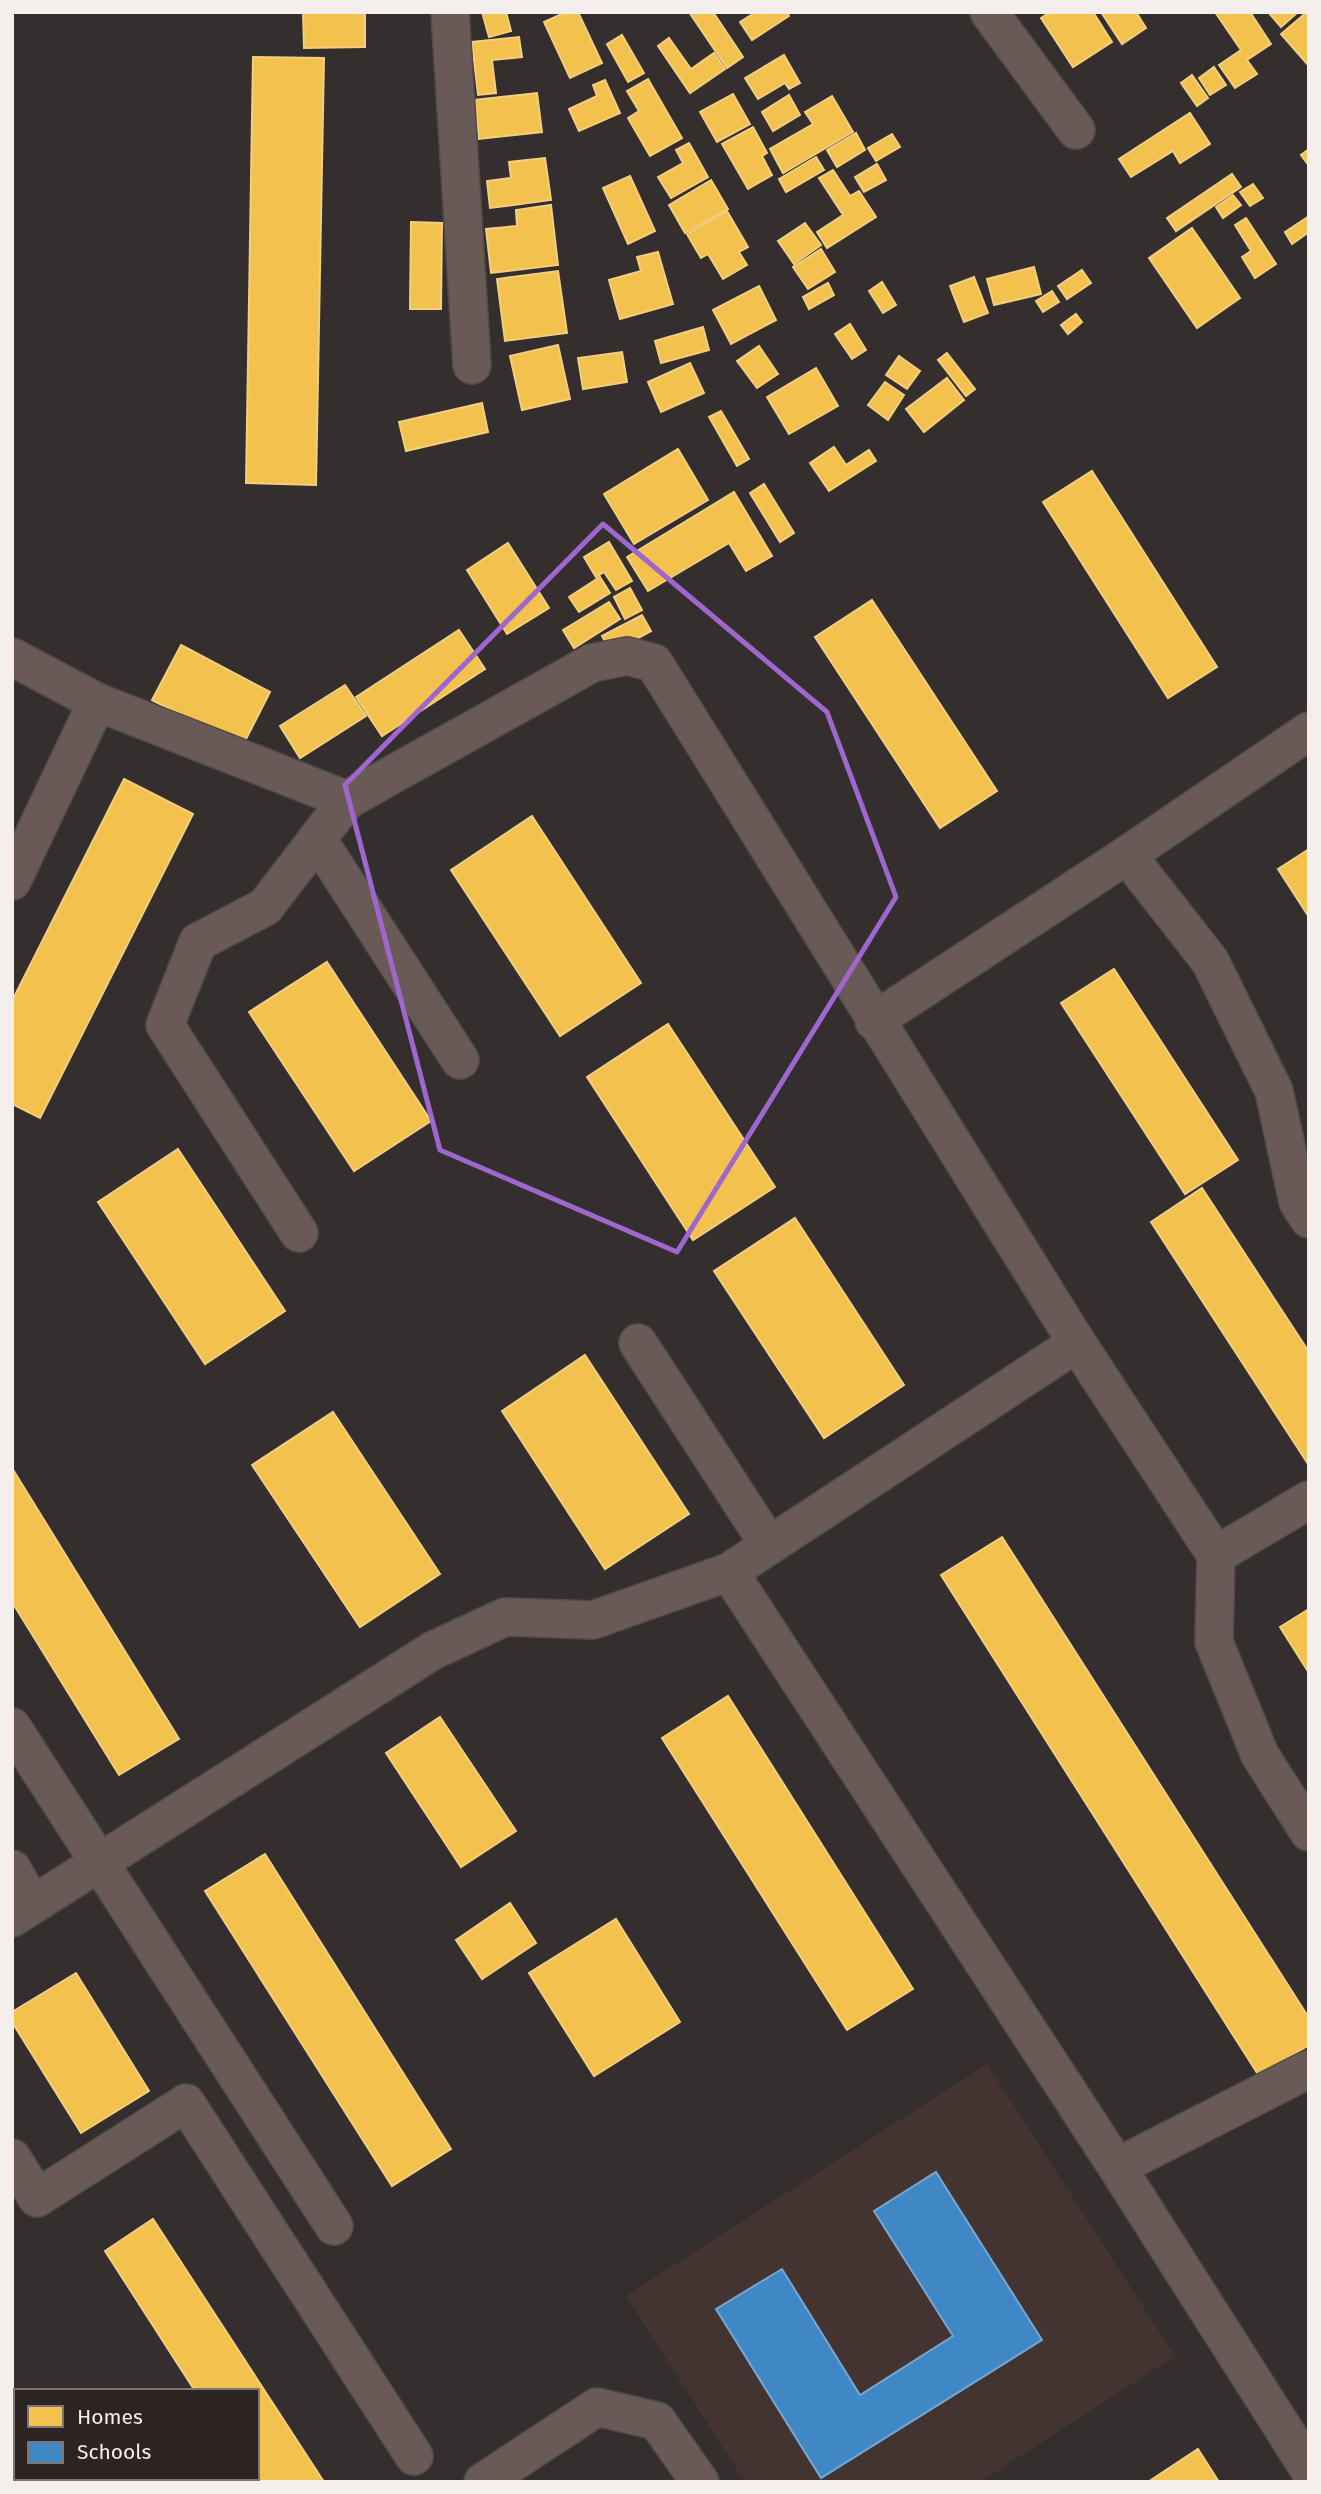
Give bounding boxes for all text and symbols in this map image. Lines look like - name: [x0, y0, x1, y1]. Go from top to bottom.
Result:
- legend: [14, 2389, 259, 2480]
- text: Homes: [77, 2404, 143, 2430]
- text: Schools: [77, 2439, 151, 2465]

